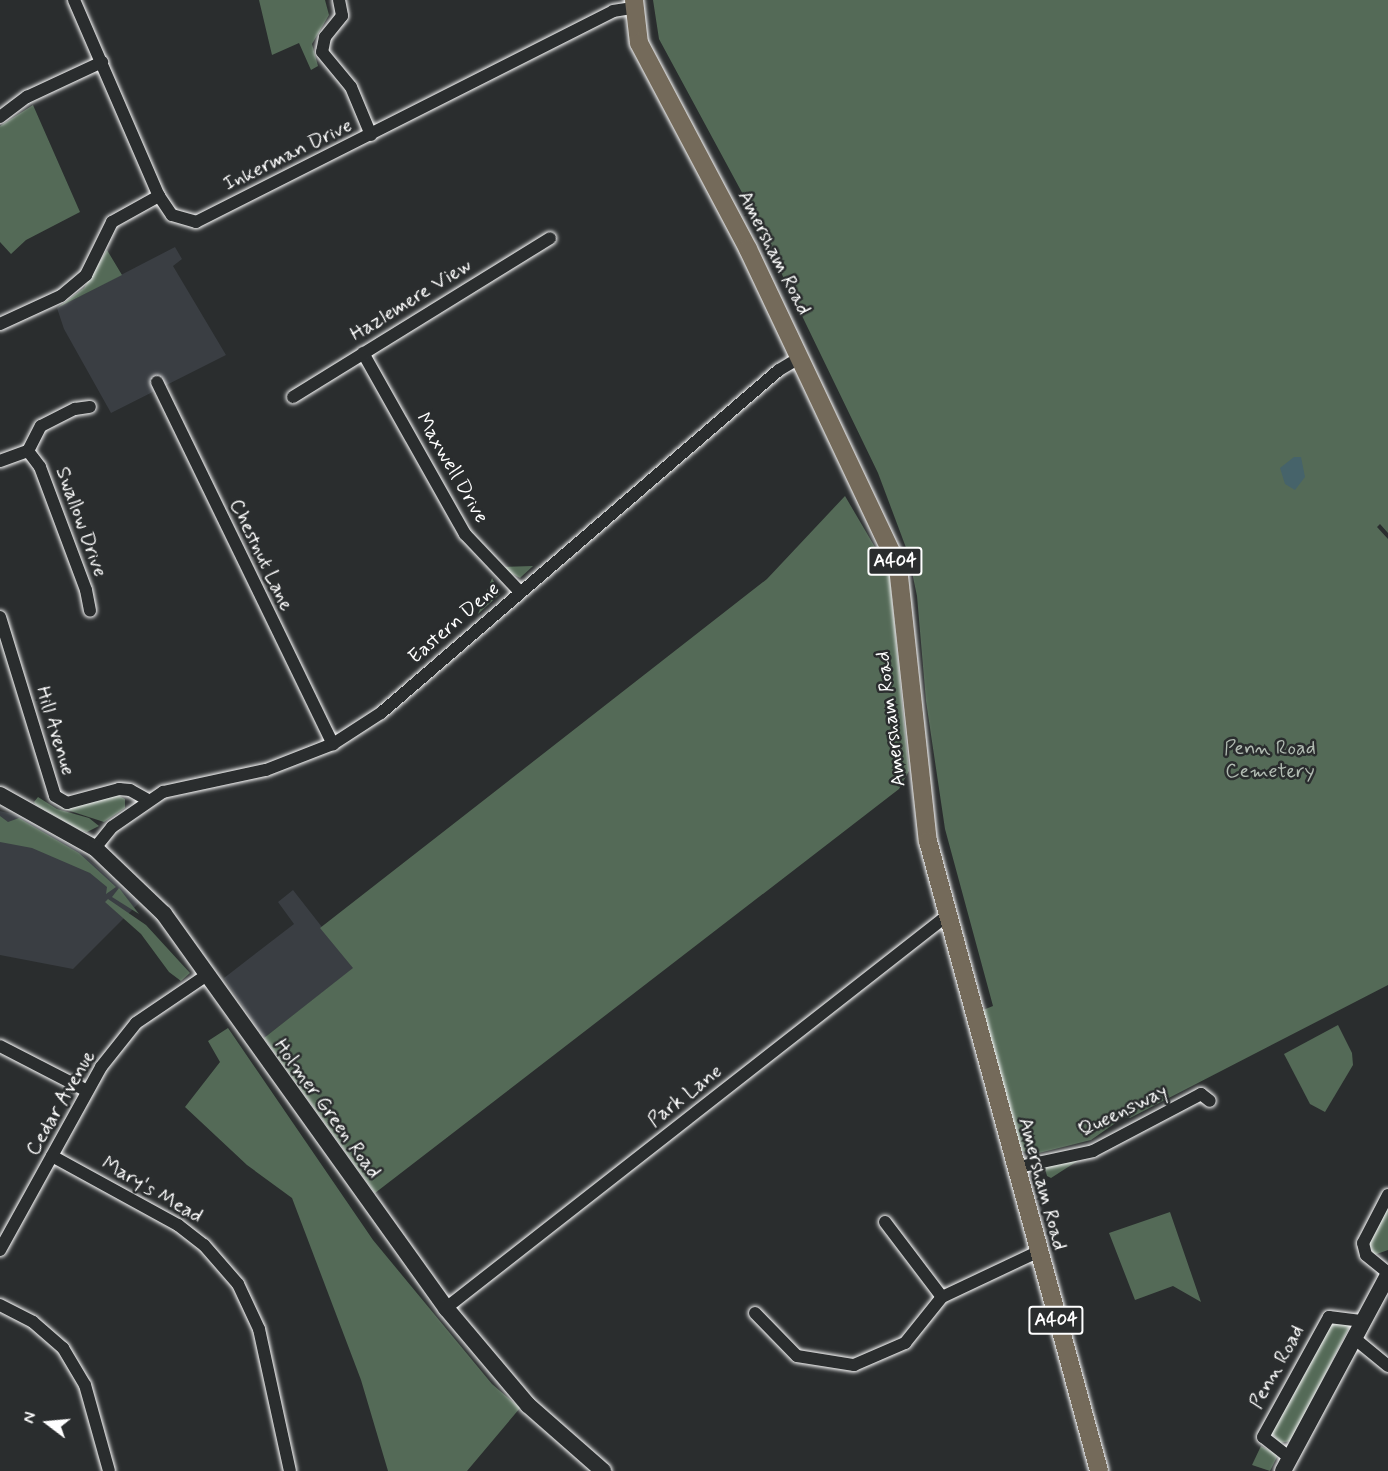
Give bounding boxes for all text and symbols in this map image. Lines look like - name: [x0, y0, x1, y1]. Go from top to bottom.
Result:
- street label: Inkerman Drive: [220, 114, 356, 196]
- street label: Amersham Road: [733, 188, 815, 318]
- street label: Hazlemere View: [347, 254, 475, 346]
- street label: Maxwell Drive: [411, 409, 493, 527]
- street label: Swallow Drive: [50, 464, 112, 580]
- street label: Chestnut Lane: [223, 494, 299, 616]
- road number: A404: [866, 546, 924, 576]
- street label: Eastern Dene: [404, 577, 504, 669]
- street label: Amersham Road: [871, 651, 911, 787]
- street label: Hill Avenue: [30, 682, 80, 780]
- park label: Penn Road Cemetery: [1224, 737, 1316, 784]
- street label: Holmer Green Road: [267, 1033, 387, 1185]
- street label: Cedar Avenue: [20, 1044, 102, 1162]
- street label: Park Lane: [643, 1059, 727, 1133]
- street label: Queensway: [1075, 1079, 1171, 1143]
- street label: Amersham Road: [1013, 1116, 1071, 1252]
- street label: Mary's Mead: [98, 1152, 206, 1228]
- road number: A404: [1028, 1305, 1084, 1335]
- street label: Penn Road: [1244, 1321, 1310, 1413]
- north arrow: [18, 1393, 78, 1453]
- text: N: [19, 1410, 42, 1426]

